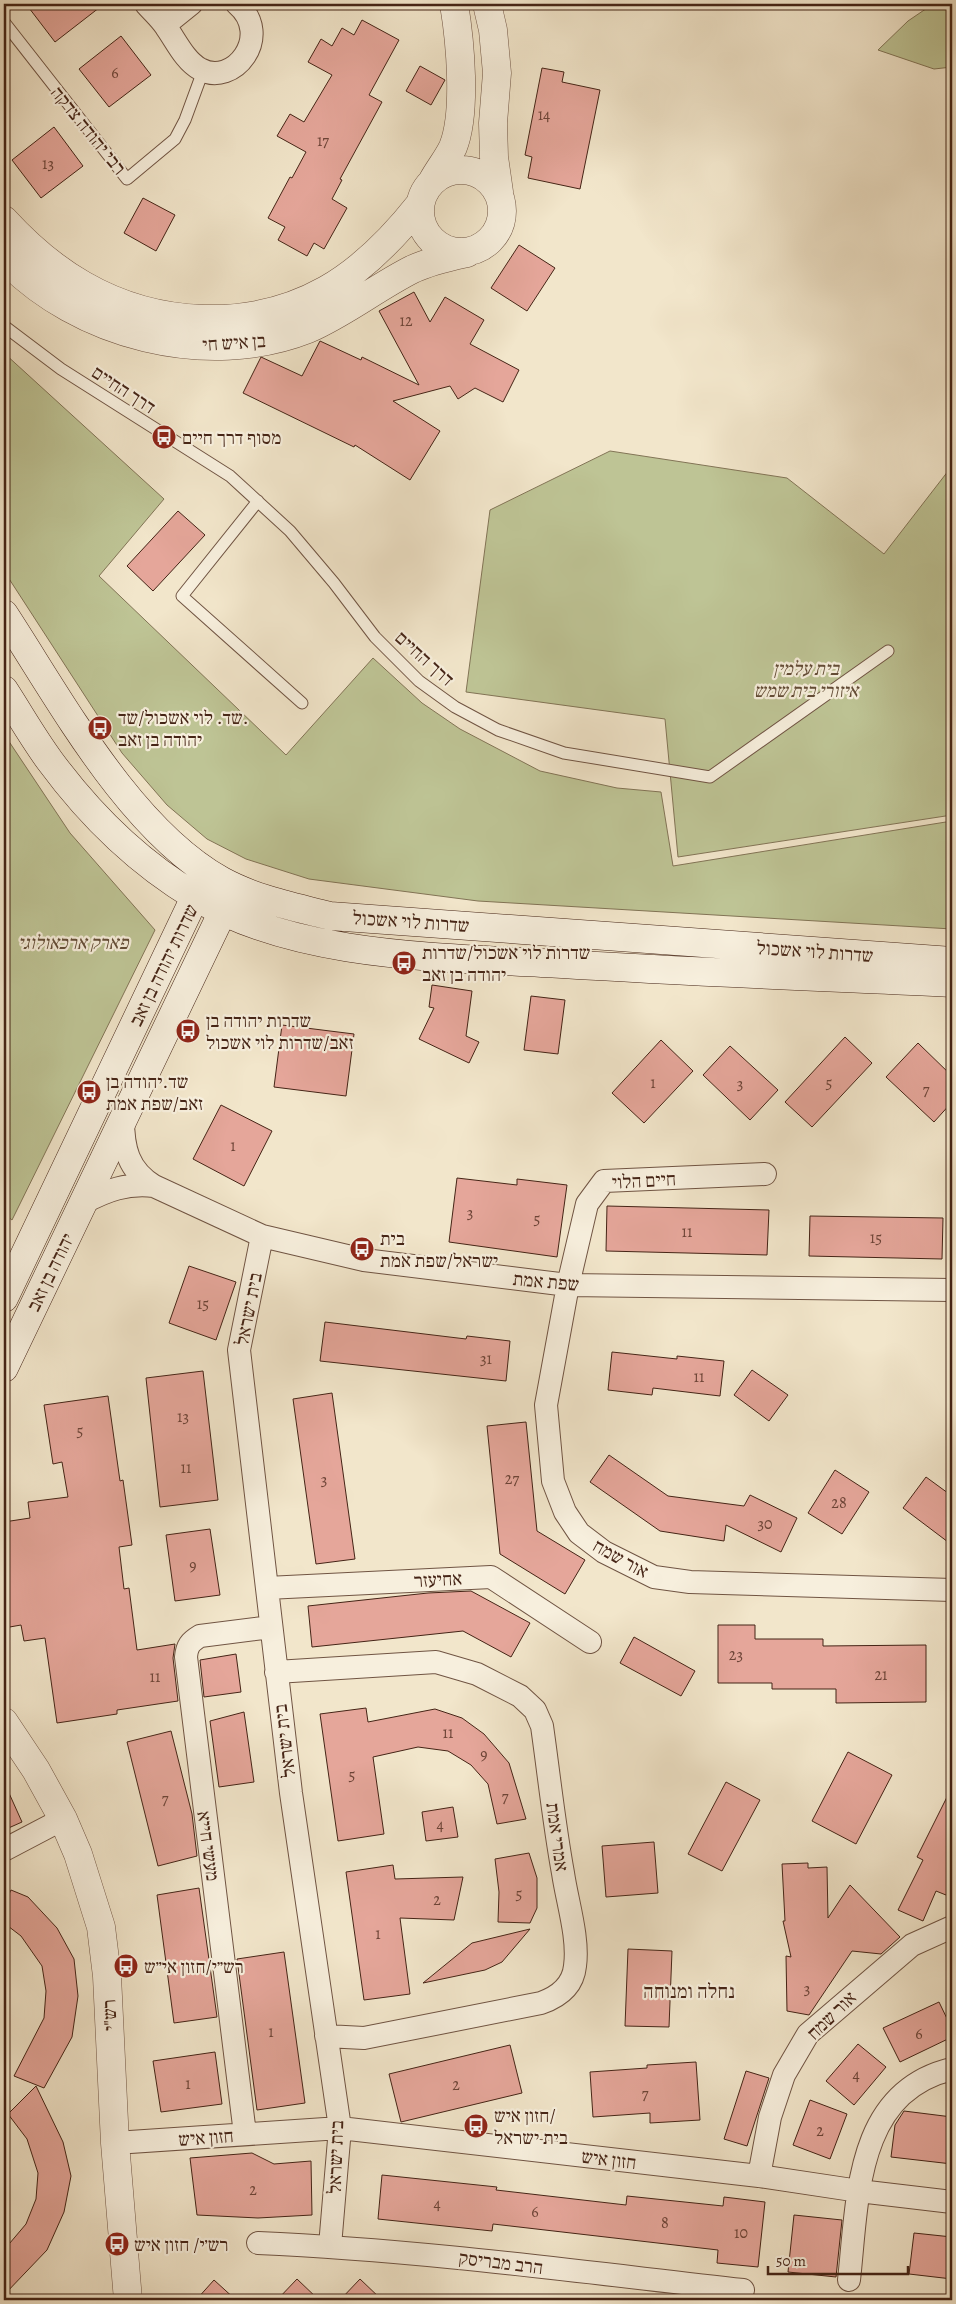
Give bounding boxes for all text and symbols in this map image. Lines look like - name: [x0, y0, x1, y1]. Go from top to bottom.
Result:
- house number: 6: [111, 62, 119, 84]
- street label: רבי יהודה צדקה: [44, 81, 132, 180]
- house number: 14: [538, 104, 550, 126]
- house number: 17: [317, 130, 329, 152]
- house number: 13: [42, 153, 54, 175]
- house number: 12: [399, 310, 413, 332]
- street label: בן איש חי: [201, 328, 267, 358]
- street label: דרך החיים: [86, 359, 160, 420]
- bus stop icon: מסוף דרך חיים: [151, 424, 177, 450]
- place label: מסוף דרך חיים: [182, 425, 281, 451]
- street label: דרך החיים: [389, 625, 460, 692]
- park label: בית עלמין איזורי בית שמש: [754, 656, 860, 704]
- place label: שד. לוי אשכול/שד. יהודה בן זאב: [118, 705, 249, 753]
- bus stop icon: שד. לוי אשכול/שד. יהודה בן זאב: [87, 715, 113, 741]
- street label: שדרות יהודה בן זאב: [123, 900, 205, 1031]
- street label: שדרות לוי אשכול: [352, 905, 470, 939]
- park label: פארק ארכאולוגי: [18, 930, 130, 956]
- street label: שדרות לוי אשכול: [756, 935, 874, 969]
- place label: שדרות לוי אשכול/שדרות יהודה בן זאב: [422, 940, 590, 988]
- bus stop icon: שדרות לוי אשכול/שדרות יהודה בן זאב: [391, 950, 417, 976]
- place label: שדרות יהודה בן זאב/שדרות לוי אשכול: [206, 1008, 354, 1056]
- bus stop icon: שדרות יהודה בן זאב/שדרות לוי אשכול: [175, 1018, 201, 1044]
- place label: שד.יהודה בן זאב/שפת אמת: [106, 1069, 203, 1117]
- house number: 1: [650, 1072, 656, 1094]
- house number: 5: [826, 1072, 833, 1094]
- house number: 3: [737, 1073, 743, 1095]
- bus stop icon: שד.יהודה בן זאב/שפת אמת: [76, 1079, 102, 1105]
- house number: 7: [923, 1079, 930, 1101]
- house number: 1: [230, 1135, 236, 1157]
- street label: חיים הלוי: [611, 1166, 677, 1196]
- house number: 3: [467, 1202, 473, 1224]
- house number: 5: [534, 1208, 541, 1230]
- house number: 11: [682, 1221, 693, 1243]
- place label: בית ישראל/שפת אמת: [380, 1226, 498, 1274]
- house number: 15: [870, 1227, 882, 1249]
- street label: יהודה בן זאב: [21, 1229, 81, 1316]
- bus stop icon: בית ישראל/שפת אמת: [349, 1236, 375, 1262]
- street label: שפת אמת: [512, 1266, 580, 1298]
- street label: בית ישראל: [229, 1270, 269, 1348]
- house number: 15: [197, 1293, 209, 1315]
- house number: 31: [480, 1348, 493, 1370]
- house number: 11: [694, 1366, 705, 1388]
- house number: 13: [177, 1406, 189, 1428]
- house number: 5: [77, 1420, 84, 1442]
- house number: 11: [181, 1457, 192, 1479]
- house number: 27: [505, 1468, 519, 1490]
- house number: 3: [321, 1469, 327, 1491]
- house number: 28: [831, 1492, 847, 1514]
- house number: 30: [757, 1513, 773, 1535]
- street label: אור שמח: [588, 1533, 653, 1585]
- house number: 9: [189, 1555, 197, 1577]
- street label: אחיעזר: [413, 1566, 463, 1594]
- house number: 23: [729, 1644, 743, 1666]
- house number: 21: [874, 1664, 888, 1686]
- house number: 11: [150, 1666, 161, 1688]
- street label: בית ישראל: [268, 1703, 302, 1779]
- house number: 11: [443, 1722, 454, 1744]
- house number: 9: [480, 1744, 488, 1766]
- house number: 5: [349, 1764, 356, 1786]
- house number: 7: [502, 1786, 509, 1808]
- house number: 7: [162, 1788, 169, 1810]
- street label: אמרי אמת: [539, 1801, 575, 1873]
- street label: מעשי חייא: [190, 1809, 226, 1883]
- house number: 4: [436, 1814, 444, 1836]
- house number: 5: [516, 1883, 523, 1905]
- house number: 2: [433, 1889, 441, 1911]
- house number: 1: [375, 1923, 381, 1945]
- bus stop icon: רש״י/חזון אי״ש: [113, 1953, 139, 1979]
- place label: רש״י/חזון אי״ש: [144, 1954, 244, 1980]
- district label: נחלה ומנוחה: [643, 1978, 735, 2005]
- house number: 3: [804, 1978, 810, 2000]
- street label: אור שמח: [801, 1985, 862, 2046]
- street label: רש"י: [96, 1999, 124, 2031]
- house number: 1: [268, 2021, 274, 2043]
- house number: 6: [915, 2023, 923, 2045]
- house number: 4: [852, 2064, 860, 2086]
- house number: 1: [185, 2073, 191, 2095]
- house number: 2: [452, 2074, 460, 2096]
- house number: 7: [642, 2083, 649, 2105]
- place label: חזון איש/ בית ישראל: [494, 2103, 568, 2151]
- bus stop icon: חזון איש/ בית ישראל: [463, 2113, 489, 2139]
- street label: בית ישראל: [322, 2120, 350, 2194]
- house number: 2: [816, 2120, 824, 2142]
- street label: חזון איש: [178, 2123, 235, 2153]
- street label: חזון איש: [580, 2144, 638, 2176]
- house number: 2: [249, 2179, 257, 2201]
- house number: 4: [433, 2193, 441, 2215]
- house number: 6: [531, 2201, 539, 2223]
- house number: 8: [661, 2212, 669, 2234]
- house number: 10: [734, 2222, 748, 2244]
- bus stop icon: רש׳י/ חזון איש: [104, 2231, 130, 2257]
- place label: רש׳י/ חזון איש: [134, 2232, 229, 2258]
- scale bar: [768, 2244, 908, 2276]
- street label: הרב מבריסק: [457, 2245, 545, 2281]
- text: 50 m: [776, 2251, 806, 2271]

